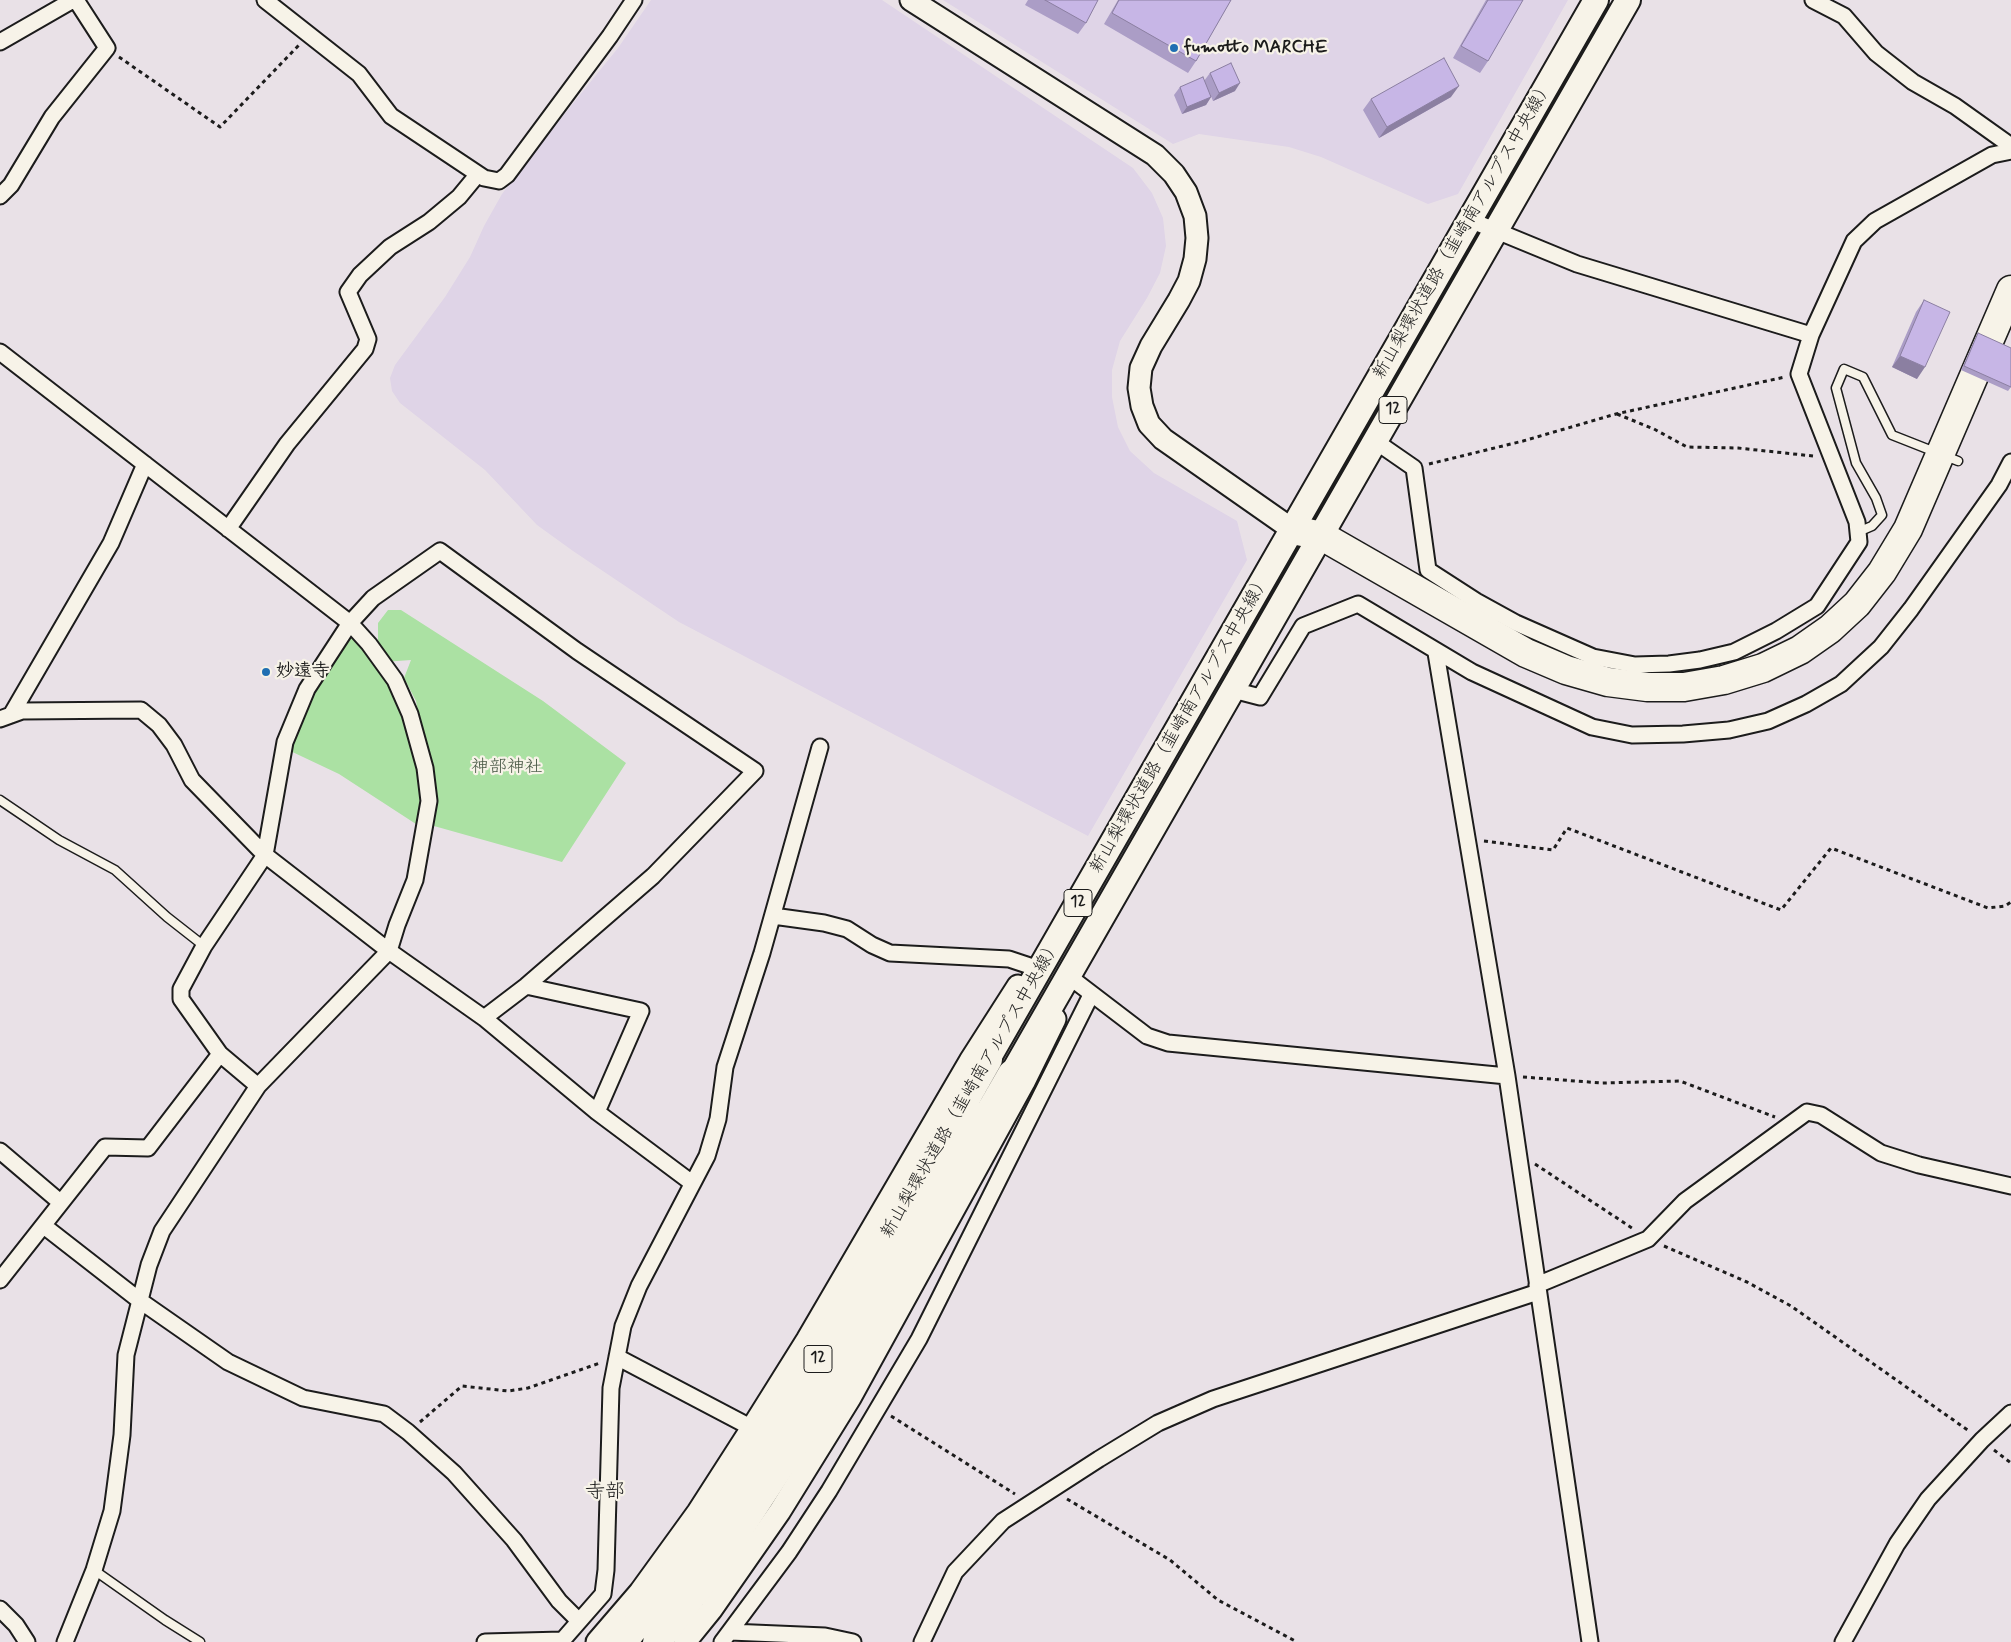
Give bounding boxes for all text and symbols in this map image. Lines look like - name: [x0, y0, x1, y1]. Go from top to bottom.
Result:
- place label: fumotto MARCHE: [1184, 37, 1328, 59]
- marker: fumotto MARCHE: [1168, 42, 1180, 54]
- street label: 新山梨環状道路（韮崎南アルプス中央線）: [1369, 77, 1559, 383]
- road number: 12: [1379, 396, 1407, 424]
- street label: 新山梨環状道路（韮崎南アルプス中央線）: [1086, 571, 1276, 877]
- place label: 妙遠寺: [276, 661, 330, 683]
- marker: 妙遠寺: [260, 666, 272, 678]
- park label: 神部神社: [471, 757, 543, 779]
- road number: 12: [1064, 890, 1092, 916]
- street label: 新山梨環状道路（韮崎南アルプス中央線）: [877, 936, 1067, 1242]
- road number: 12: [804, 1346, 832, 1372]
- district label: 寺部: [585, 1481, 625, 1505]

